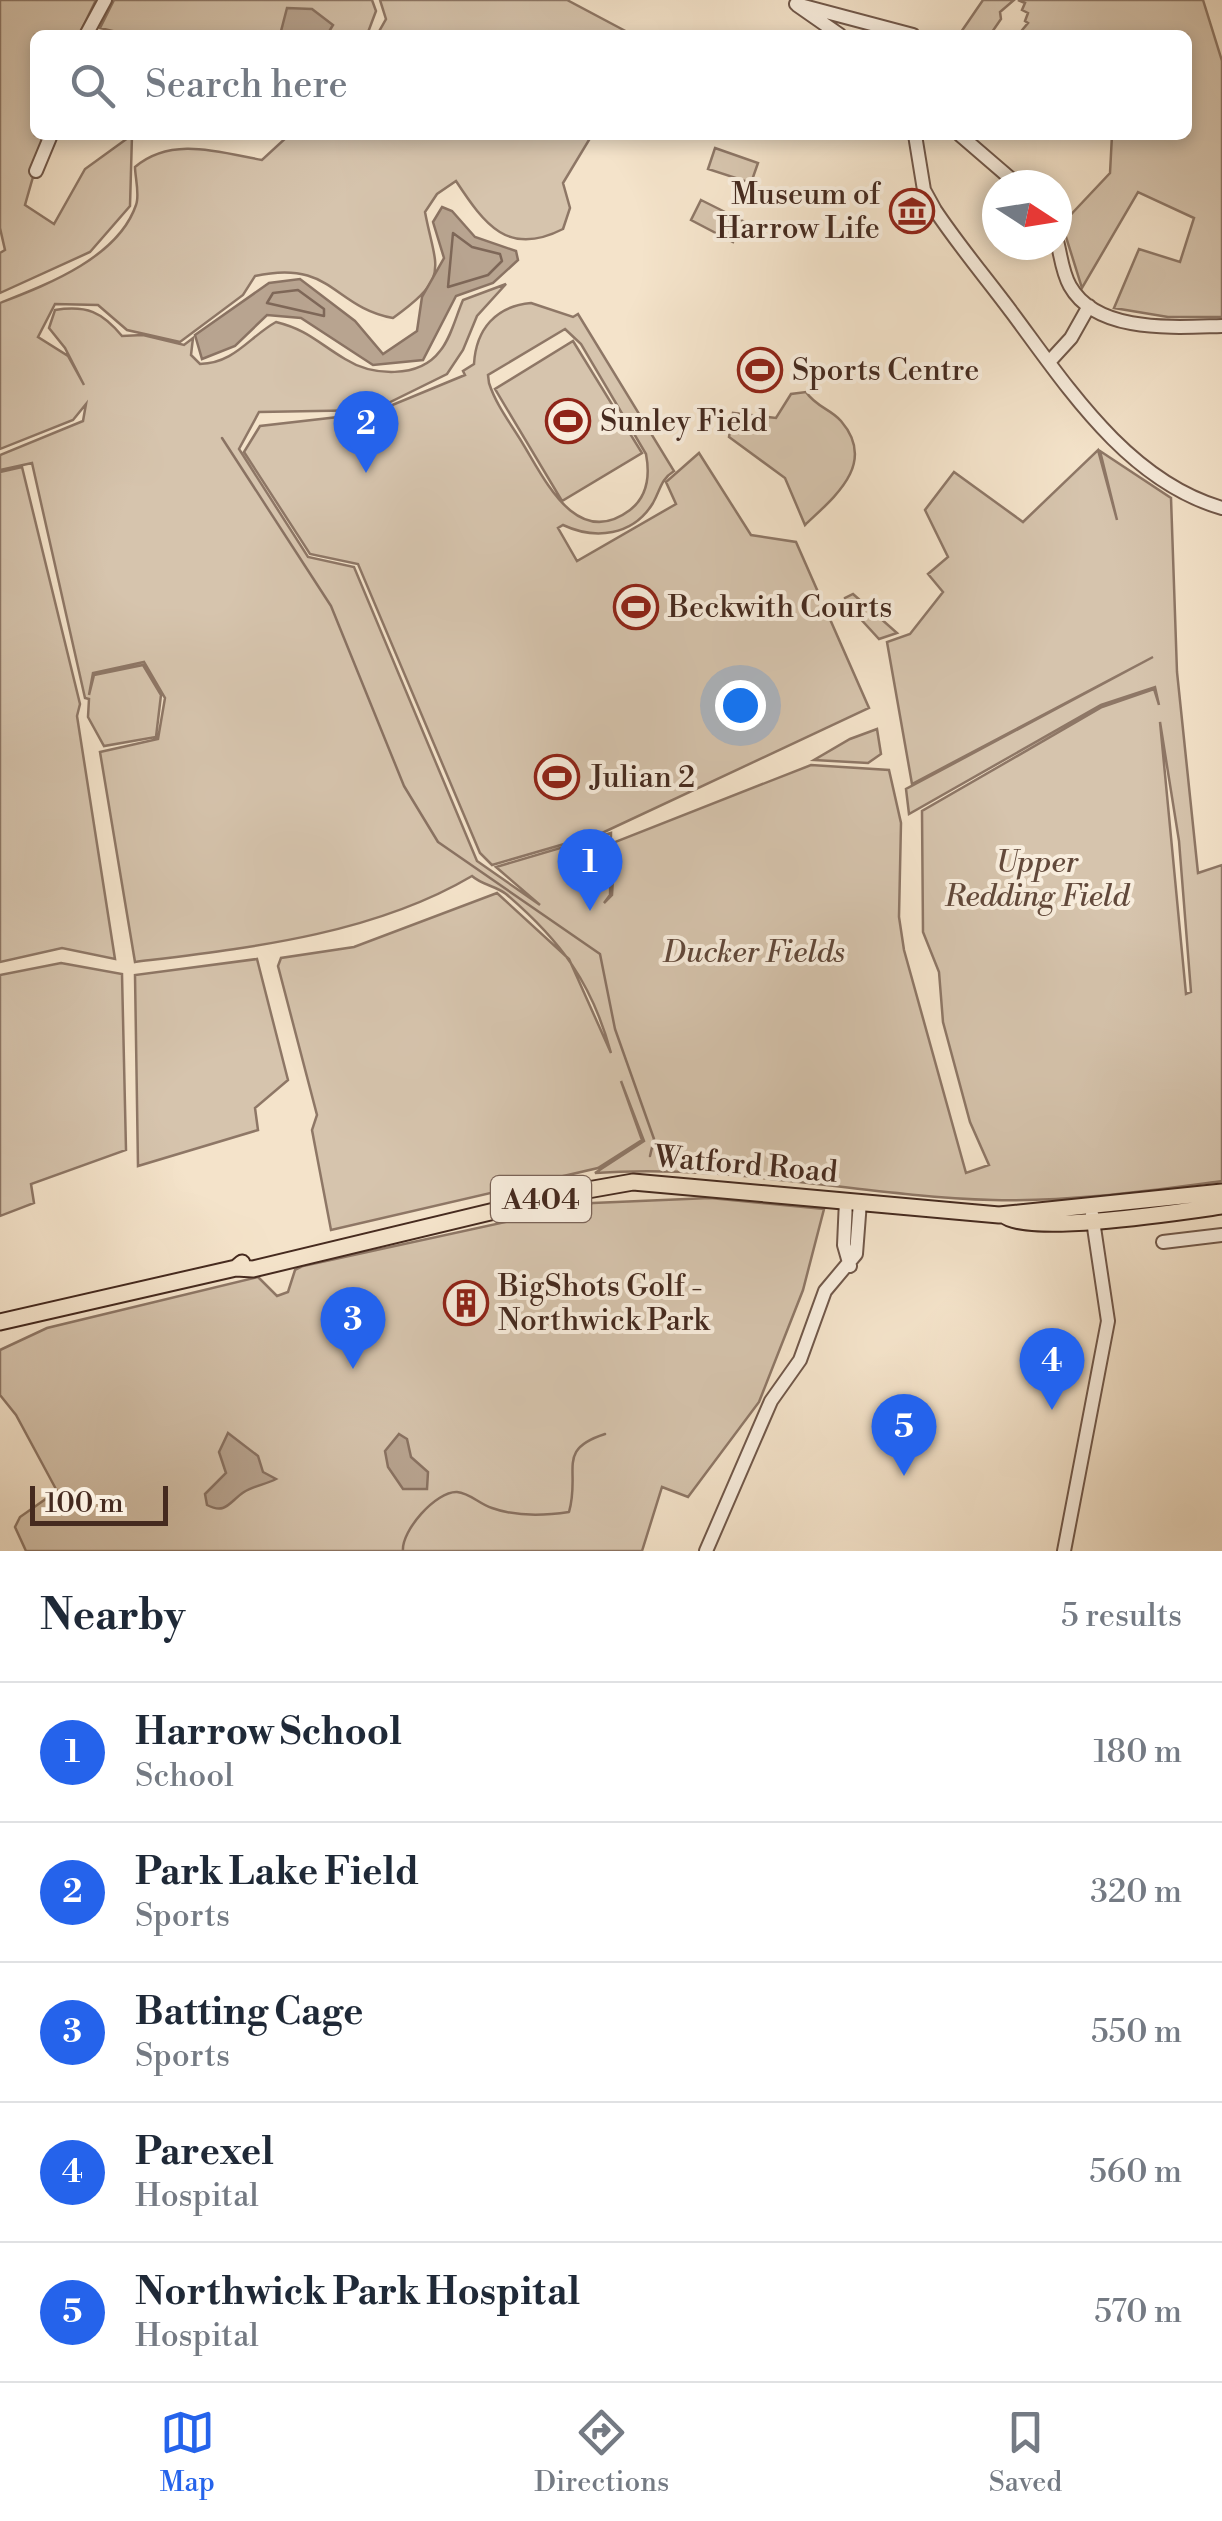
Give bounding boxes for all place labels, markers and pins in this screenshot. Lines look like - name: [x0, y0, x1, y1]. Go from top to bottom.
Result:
- place label: Museum of Harrow Life: [716, 176, 881, 248]
- museum icon: Museum of Harrow Life: [889, 188, 935, 234]
- sports icon: Sports Centre: [737, 347, 783, 393]
- place label: Sports Centre: [792, 352, 979, 390]
- pin: 2: [334, 390, 398, 473]
- sports icon: Sunley Field: [545, 398, 591, 444]
- place label: Sunley Field: [600, 403, 767, 441]
- sports icon: Beckwith Courts: [613, 584, 659, 630]
- place label: Beckwith Courts: [667, 589, 892, 627]
- sports icon: Julian 2: [534, 754, 580, 800]
- place label: Julian 2: [589, 759, 695, 797]
- pin: 1: [558, 828, 622, 911]
- place label: BigShots Golf - Northwick Park: [497, 1268, 711, 1340]
- building icon: BigShots Golf - Northwick Park: [443, 1280, 489, 1326]
- pin: 3: [320, 1286, 386, 1369]
- pin: 4: [1020, 1328, 1084, 1410]
- pin: 5: [872, 1394, 936, 1476]

